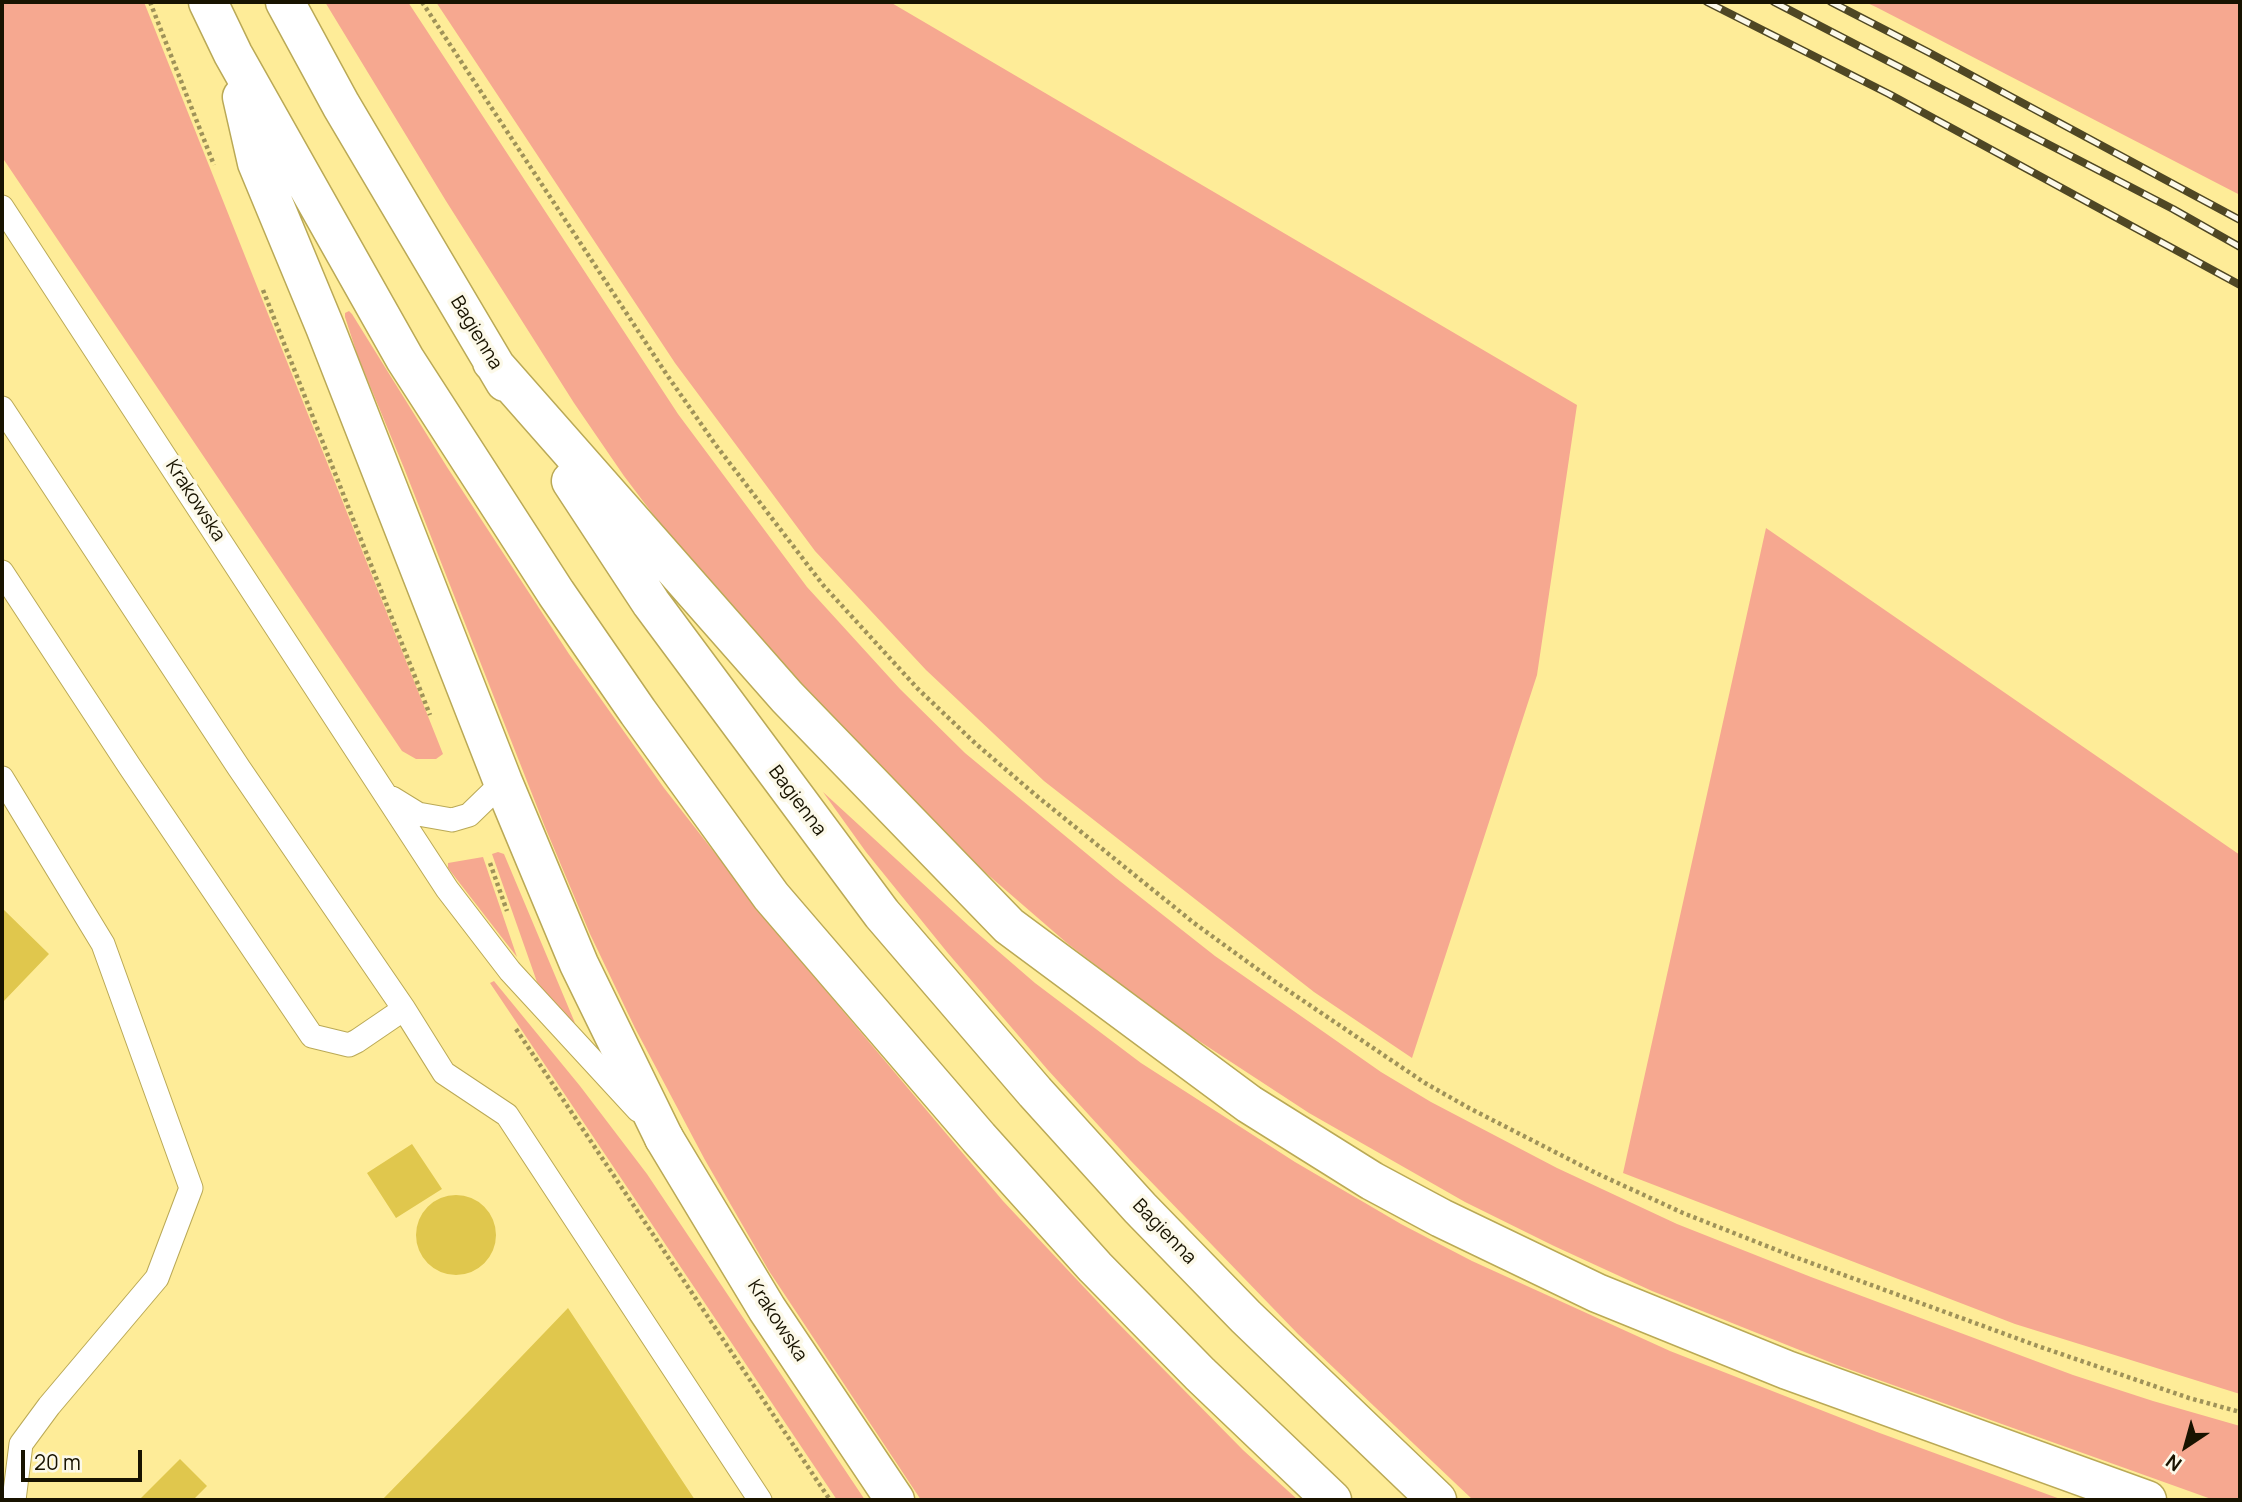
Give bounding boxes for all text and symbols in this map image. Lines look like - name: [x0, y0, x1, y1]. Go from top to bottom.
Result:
- street label: Bagienna: [445, 292, 507, 374]
- street label: Krakowska: [160, 456, 230, 546]
- street label: Bagienna: [763, 761, 831, 841]
- street label: Bagienna: [1127, 1195, 1201, 1269]
- street label: Krakowska: [742, 1276, 812, 1366]
- north arrow: [2151, 1411, 2221, 1481]
- scale bar: [24, 1436, 145, 1480]
- text: 20 m: [34, 1448, 81, 1476]
- text: N: [2160, 1448, 2187, 1478]

